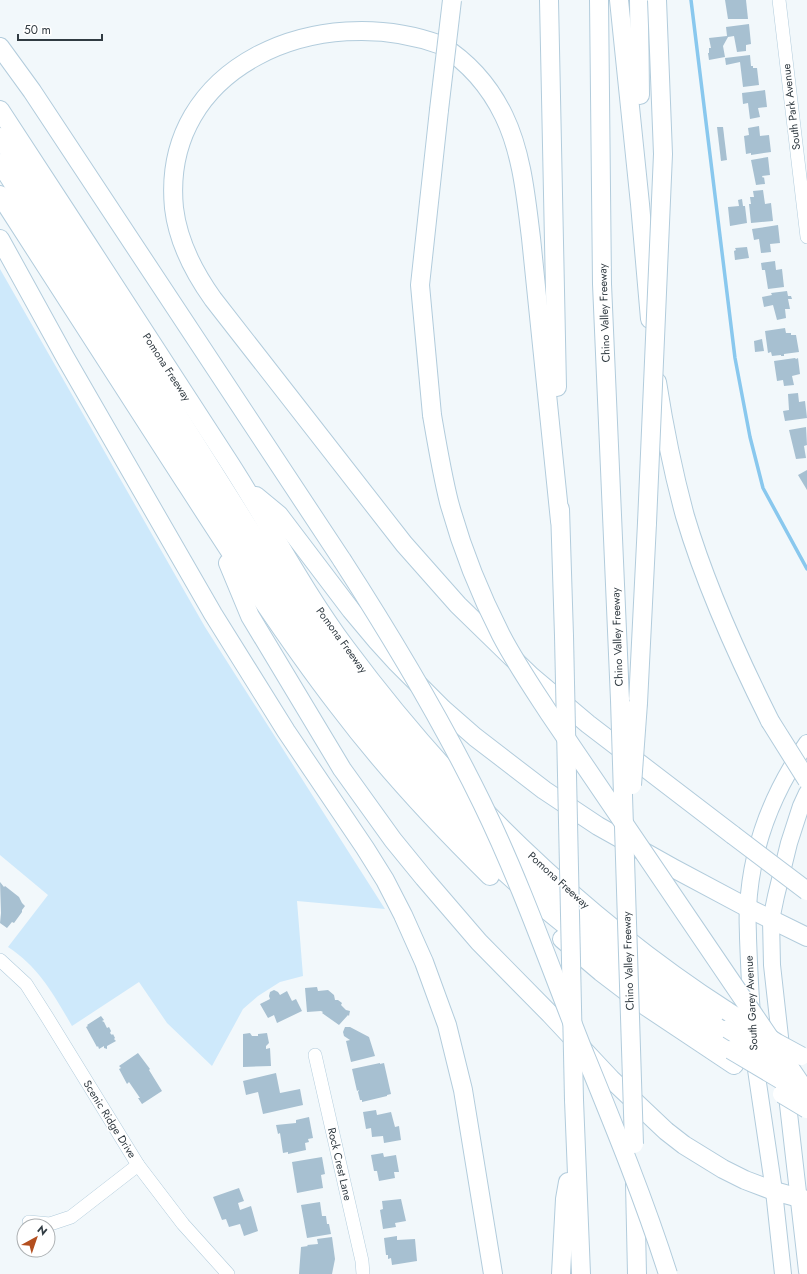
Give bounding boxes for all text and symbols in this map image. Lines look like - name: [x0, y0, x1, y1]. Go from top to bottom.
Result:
- scale bar: [18, 16, 102, 42]
- text: 50 m: [24, 21, 51, 39]
- street label: South Park Avenue: [778, 63, 804, 151]
- street label: Chino Valley Freeway: [594, 263, 614, 363]
- street label: Pomona Freeway: [139, 330, 195, 404]
- street label: Chino Valley Freeway: [607, 587, 627, 687]
- street label: Pomona Freeway: [313, 604, 372, 676]
- street label: Pomona Freeway: [525, 848, 594, 912]
- street label: Chino Valley Freeway: [618, 911, 638, 1011]
- street label: South Garey Avenue: [741, 955, 761, 1051]
- street label: Scenic Ridge Drive: [80, 1077, 141, 1161]
- street label: Rock Crest Lane: [324, 1126, 356, 1202]
- north arrow: [16, 1218, 56, 1258]
- text: N: [34, 1221, 51, 1239]

